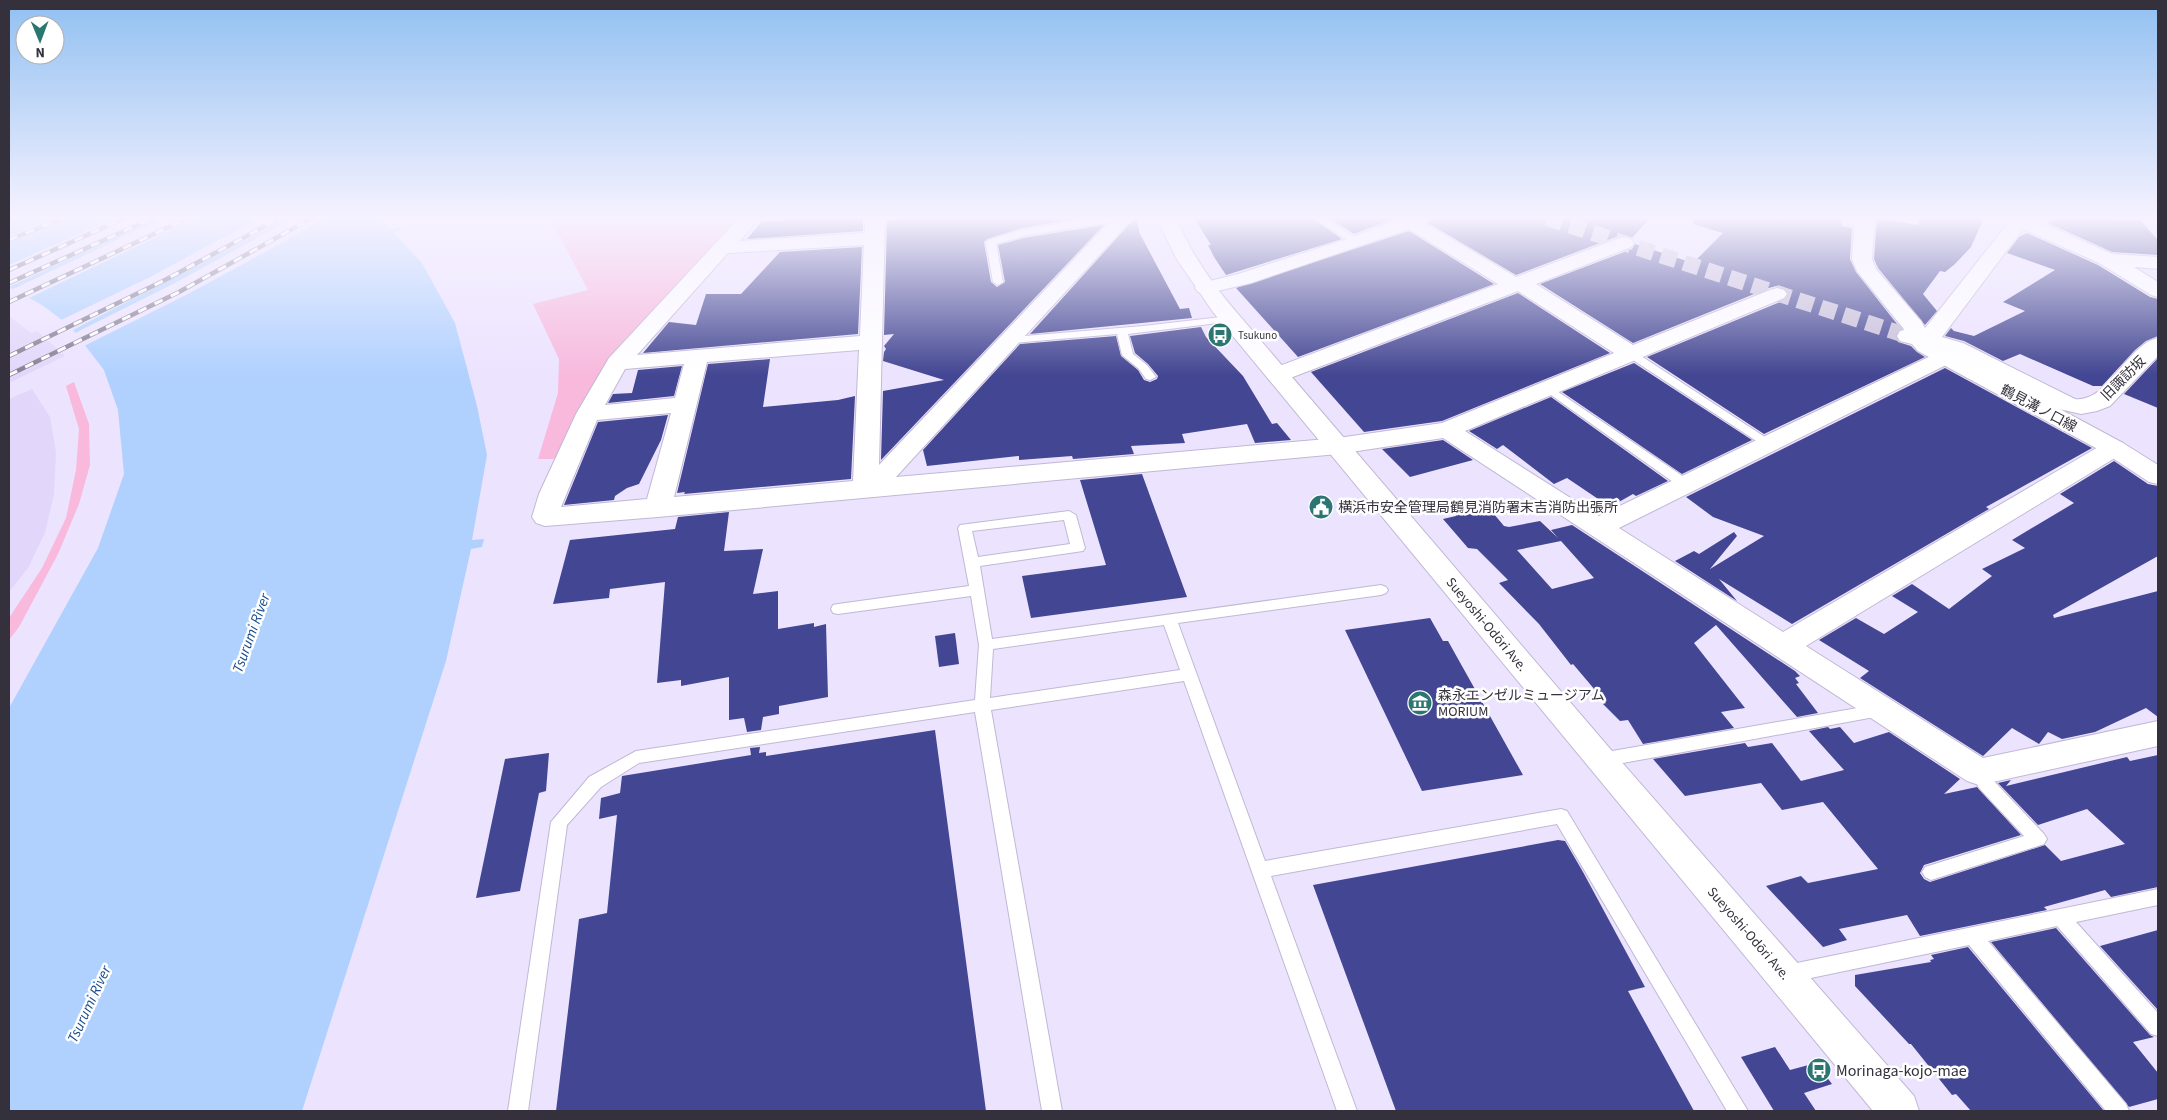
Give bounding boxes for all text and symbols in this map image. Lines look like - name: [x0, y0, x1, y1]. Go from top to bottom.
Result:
- north arrow: [15, 15, 65, 65]
- text: N: [35, 42, 45, 62]
- bus stop icon: Tsukuno: [1207, 322, 1233, 348]
- place label: Tsukuno: [1238, 328, 1277, 343]
- street label: 旧諏訪坂: [2097, 352, 2151, 406]
- street label: 鶴見溝ノ口線: [1997, 380, 2080, 437]
- public building icon: 横浜市安全管理局鶴見消防署末吉消防出張所: [1308, 494, 1334, 520]
- place label: 横浜市安全管理局鶴見消防署末吉消防出張所: [1338, 498, 1618, 518]
- street label: Sueyoshi-Odōri Ave.: [1441, 573, 1532, 676]
- water label: Tsurumi River: [227, 590, 276, 676]
- place label: 森永エンゼルミュージアム MORIUM: [1438, 686, 1605, 722]
- museum icon: 森永エンゼルミュージアム MORIUM: [1407, 690, 1433, 716]
- street label: Sueyoshi-Odōri Ave.: [1702, 883, 1794, 985]
- water label: Tsurumi River: [62, 961, 117, 1046]
- bus stop icon: Morinaga-kojo-mae: [1806, 1057, 1832, 1083]
- place label: Morinaga-kojo-mae: [1836, 1060, 1967, 1082]

